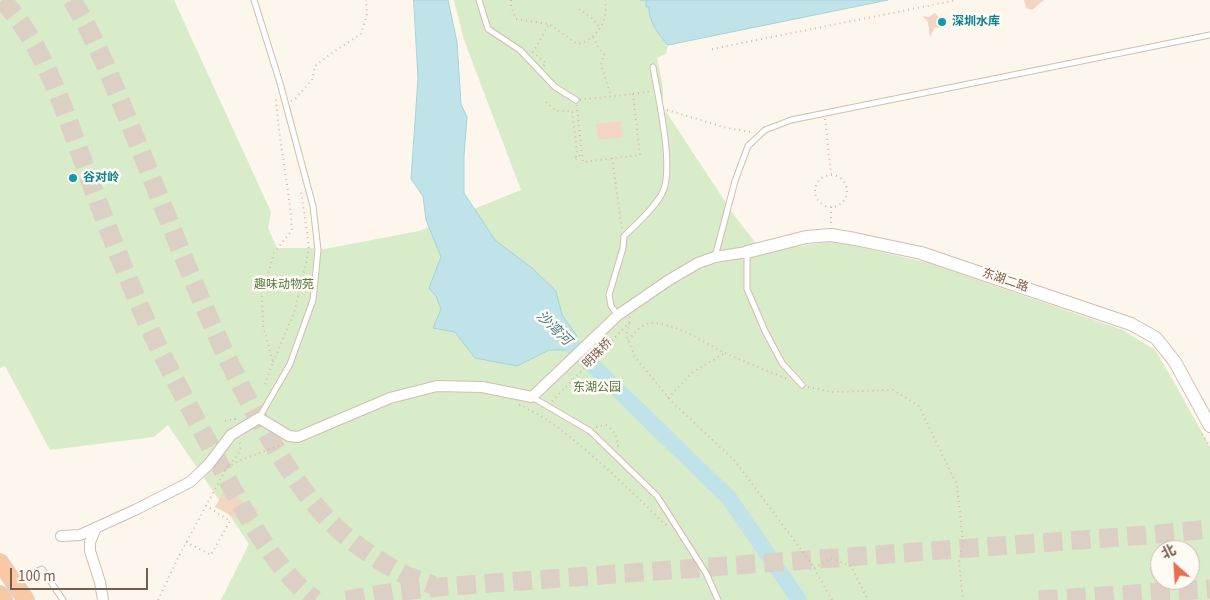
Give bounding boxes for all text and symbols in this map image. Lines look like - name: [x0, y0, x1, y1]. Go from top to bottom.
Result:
- place label: 深圳水库: [952, 15, 1000, 29]
- marker: 深圳水库: [936, 16, 948, 28]
- place label: 谷对岭: [83, 171, 119, 185]
- marker: 谷对岭: [67, 172, 79, 184]
- street label: 东湖二路: [980, 266, 1030, 296]
- park label: 趣味动物苑: [254, 278, 314, 292]
- water label: 沙湾河: [532, 308, 574, 350]
- street label: 明珠桥: [580, 336, 616, 372]
- park label: 东湖公园: [573, 381, 621, 395]
- north arrow: [1150, 540, 1200, 590]
- text: 北: [1158, 540, 1180, 564]
- scale bar: [12, 558, 150, 590]
- text: 100 m: [18, 566, 56, 587]

